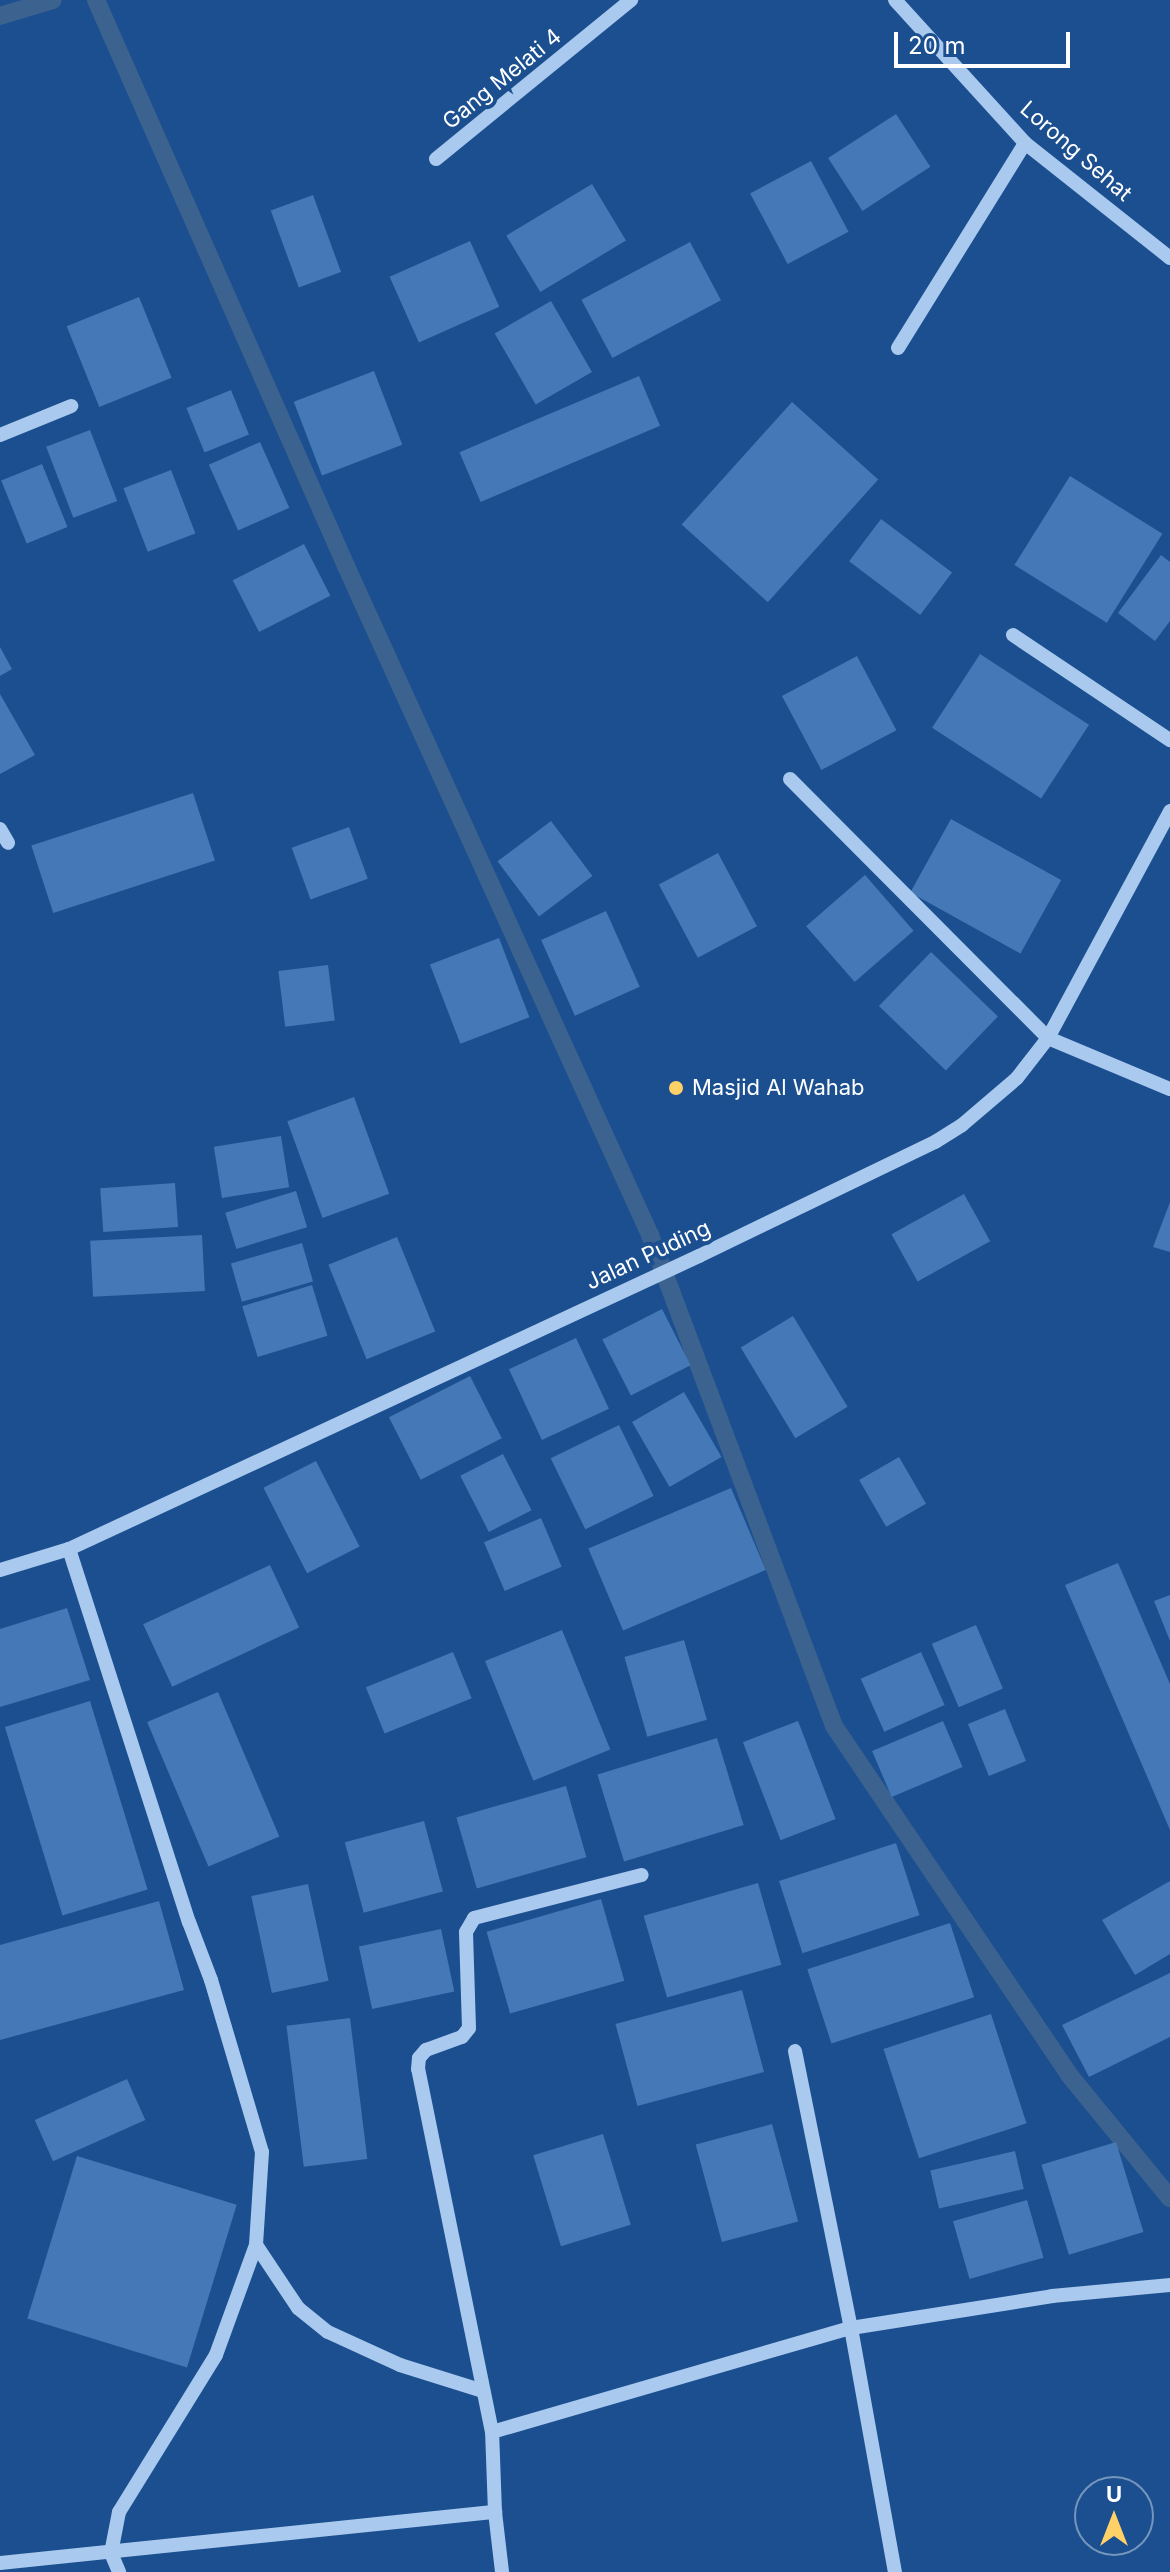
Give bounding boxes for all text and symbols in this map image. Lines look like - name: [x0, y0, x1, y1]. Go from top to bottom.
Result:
- scale bar: [898, 16, 1074, 66]
- street label: Gang Melati 4: [437, 23, 567, 135]
- text: 20 m: [908, 31, 966, 60]
- street label: Lorong Sehat: [1015, 95, 1137, 207]
- place label: Masjid Al Wahab: [692, 1075, 865, 1101]
- marker: Masjid Al Wahab: [667, 1079, 685, 1097]
- street label: Jalan Puding: [582, 1215, 714, 1295]
- north arrow: [1074, 2476, 1154, 2556]
- text: U: [1106, 2481, 1122, 2507]

